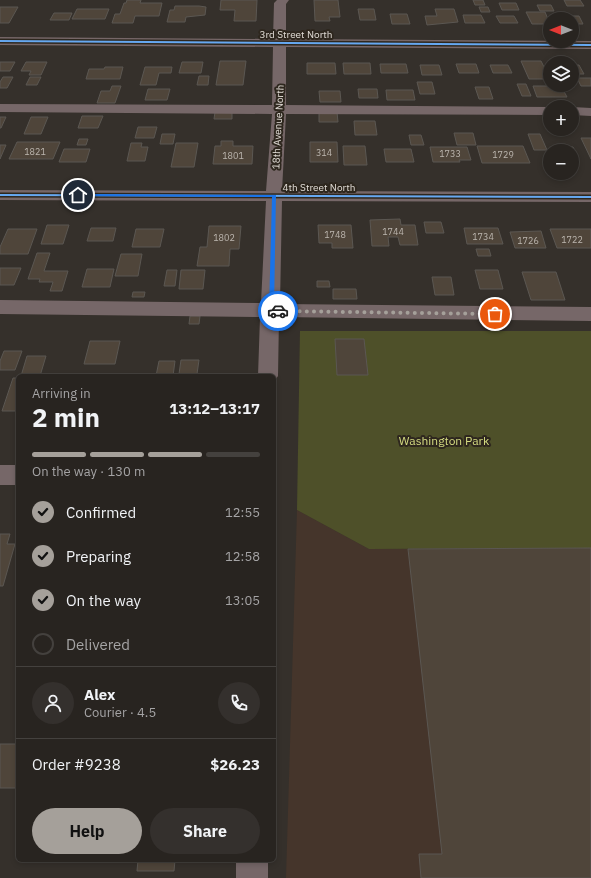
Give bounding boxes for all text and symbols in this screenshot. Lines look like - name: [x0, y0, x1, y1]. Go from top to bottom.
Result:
- north arrow: [543, 12, 579, 48]
- map controls: [543, 12, 579, 180]
- street label: 3rd Street North: [259, 28, 333, 41]
- button: layers: [543, 56, 579, 92]
- street label: 18th Avenue North: [269, 84, 287, 170]
- button: +: [543, 100, 579, 136]
- button: −: [543, 144, 579, 180]
- house number: 1821: [24, 146, 46, 157]
- house number: 314: [316, 147, 332, 158]
- house number: 1733: [439, 148, 461, 159]
- house number: 1729: [492, 149, 514, 160]
- house number: 1801: [222, 150, 244, 161]
- pin: [61, 178, 95, 212]
- street label: 4th Street North: [283, 181, 355, 194]
- icon: home: [67, 184, 89, 206]
- house number: 1744: [382, 226, 404, 237]
- house number: 1748: [324, 229, 346, 240]
- house number: 1734: [472, 231, 494, 242]
- house number: 1802: [213, 232, 235, 243]
- house number: 1722: [561, 234, 583, 245]
- house number: 1726: [517, 235, 539, 246]
- courier: [258, 291, 298, 331]
- pin: [478, 297, 512, 331]
- icon: car: [267, 300, 289, 322]
- icon: bag: [484, 303, 506, 325]
- text: Arriving in: [32, 385, 91, 402]
- text: 13:12–13:17: [169, 399, 260, 418]
- text: 2 min: [32, 400, 100, 434]
- park label: Washington Park: [399, 433, 490, 448]
- text: On the way · 130 m: [32, 463, 145, 480]
- icon: check: [32, 501, 54, 523]
- text: Confirmed: [66, 503, 136, 522]
- text: 12:55: [225, 504, 260, 521]
- icon: check: [32, 545, 54, 567]
- text: Preparing: [66, 547, 131, 566]
- text: 12:58: [225, 548, 260, 565]
- icon: check: [32, 589, 54, 611]
- text: On the way: [66, 591, 141, 610]
- text: 13:05: [225, 592, 260, 609]
- text: Delivered: [66, 635, 130, 654]
- button: person: [32, 682, 74, 724]
- button: phone: [218, 682, 260, 724]
- text: Alex: [84, 685, 115, 704]
- text: Courier · 4.5: [84, 704, 156, 721]
- text: Order #9238: [32, 755, 121, 774]
- text: $26.23: [210, 755, 260, 774]
- button: Help: [32, 808, 142, 854]
- button: Share: [150, 808, 260, 854]

